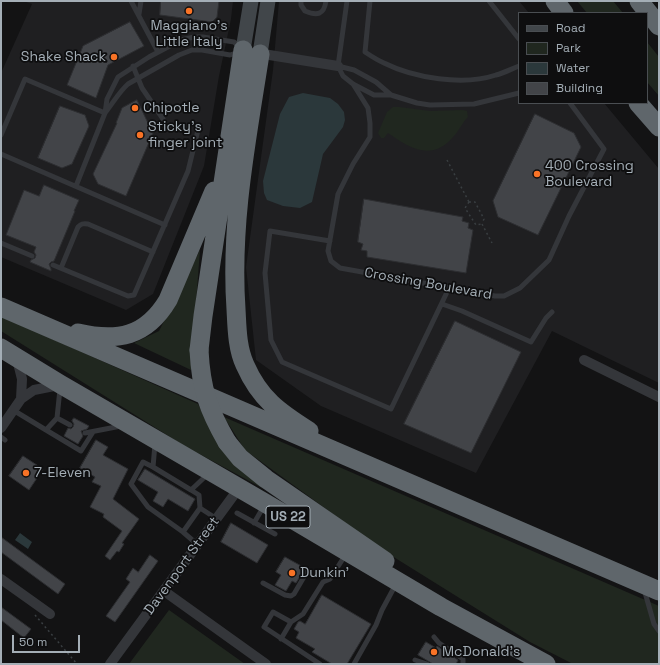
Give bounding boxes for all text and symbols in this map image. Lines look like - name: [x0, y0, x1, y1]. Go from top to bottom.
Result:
- marker: Maggiano's Little Italy: [184, 6, 194, 16]
- legend: [518, 12, 648, 104]
- place label: Maggiano's Little Italy: [150, 18, 228, 50]
- text: Road: [556, 20, 585, 36]
- text: Park: [556, 40, 581, 56]
- place label: Shake Shack: [21, 49, 106, 65]
- marker: Shake Shack: [109, 52, 119, 62]
- text: Water: [556, 60, 590, 76]
- text: Building: [556, 80, 603, 96]
- place label: Chipotle: [143, 100, 200, 116]
- marker: Chipotle: [130, 103, 140, 113]
- place label: Sticky's finger joint: [148, 119, 222, 152]
- marker: Sticky's finger joint: [135, 130, 145, 140]
- place label: 400 Crossing Boulevard: [545, 158, 634, 190]
- marker: 400 Crossing Boulevard: [532, 169, 542, 179]
- street label: Crossing Boulevard: [363, 264, 493, 304]
- place label: 7-Eleven: [34, 465, 91, 481]
- marker: 7-Eleven: [21, 468, 31, 478]
- road number: US 22: [266, 506, 310, 528]
- street label: Davenport Street: [141, 514, 223, 618]
- place label: Dunkin': [300, 565, 349, 581]
- marker: Dunkin': [287, 568, 297, 578]
- scale bar: [14, 627, 82, 653]
- text: 50 m: [19, 634, 47, 650]
- place label: McDonald's: [442, 644, 520, 660]
- marker: McDonald's: [429, 647, 439, 657]

